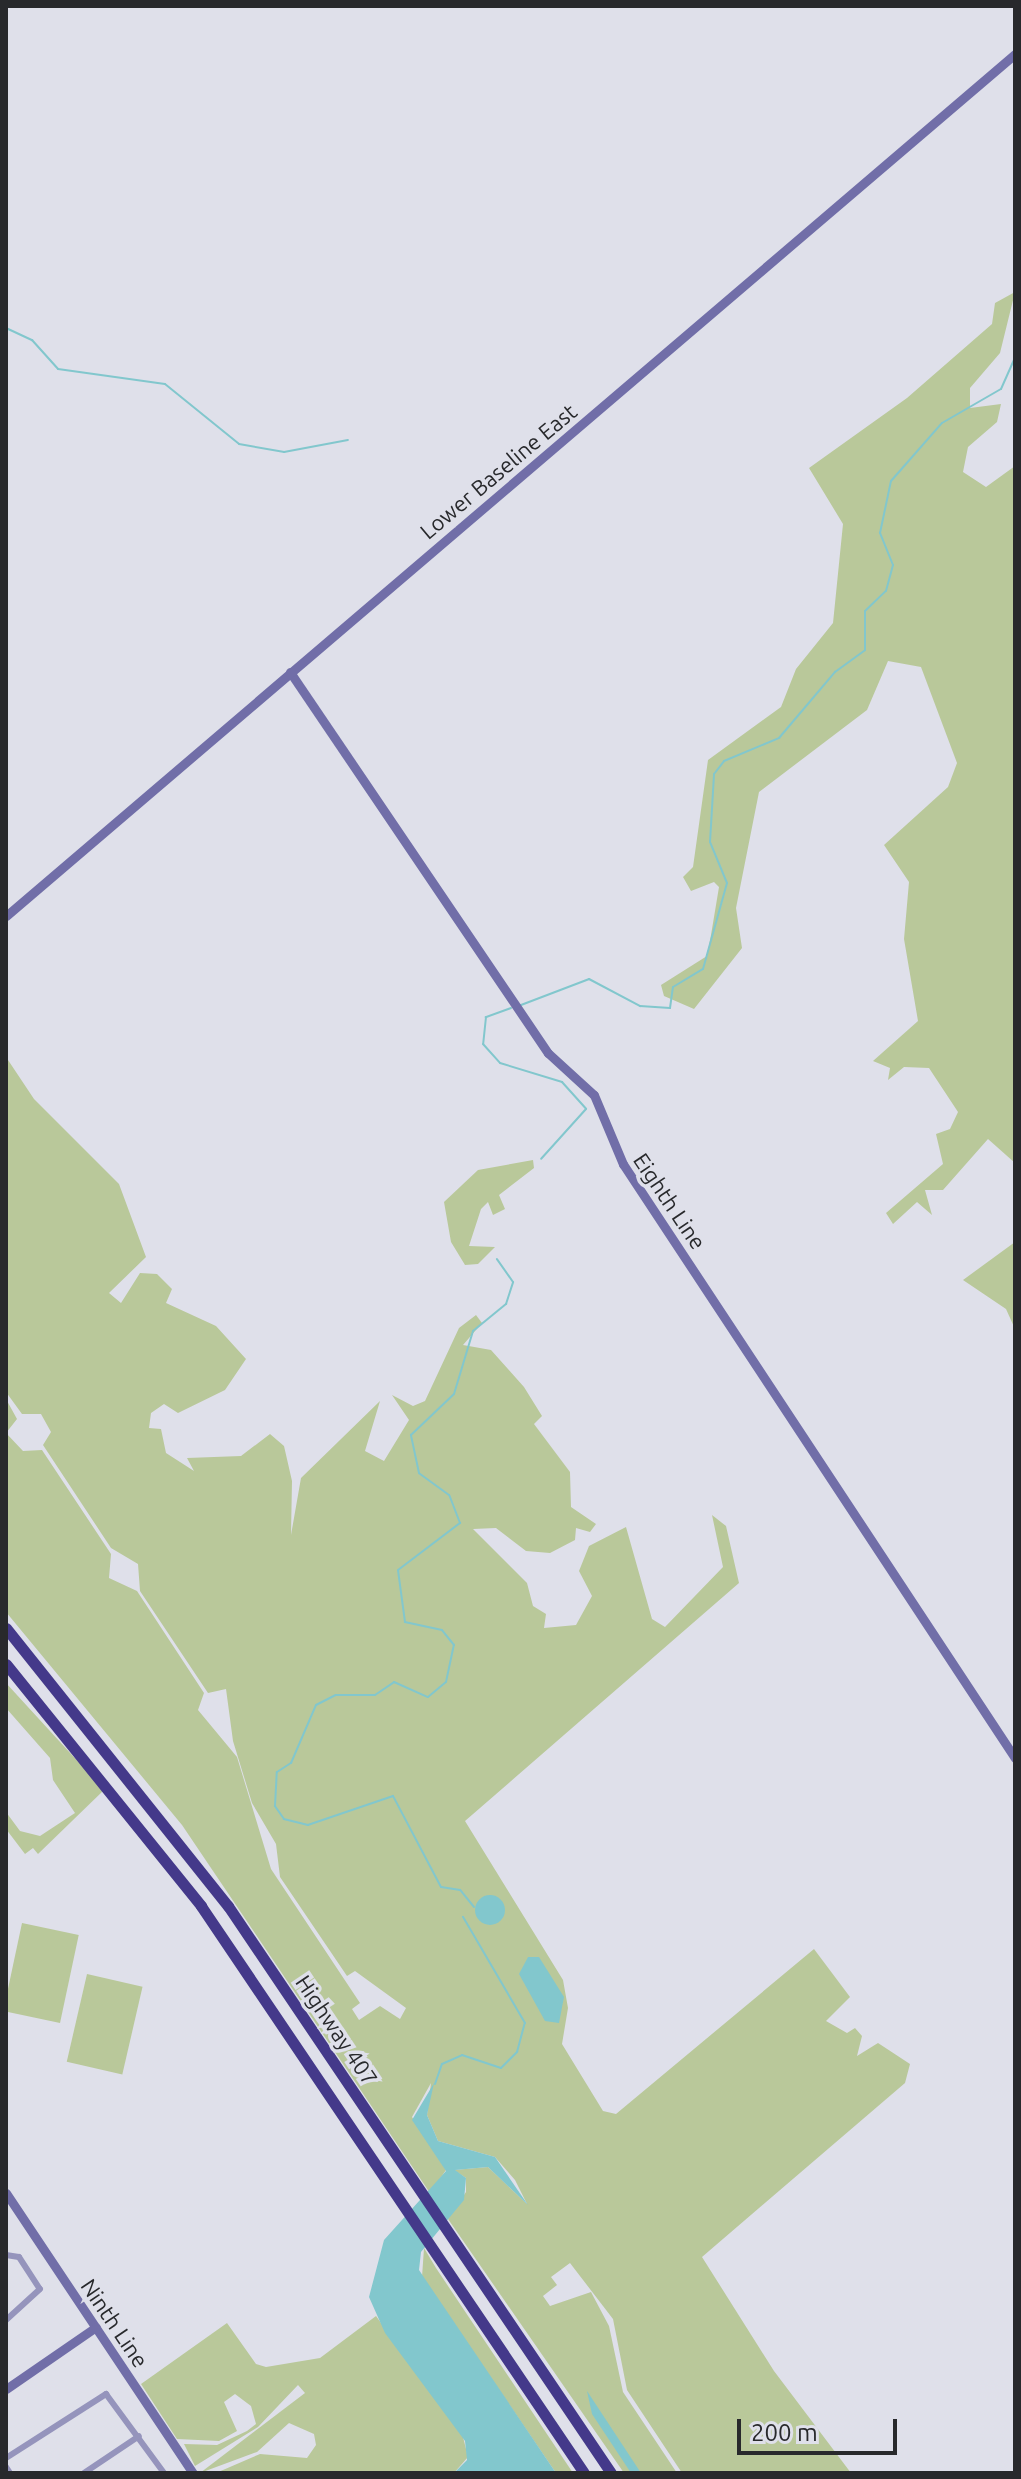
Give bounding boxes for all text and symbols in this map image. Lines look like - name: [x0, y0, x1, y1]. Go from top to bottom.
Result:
- street label: Lower Baseline East: [414, 398, 582, 544]
- street label: Eighth Line: [628, 1148, 712, 1254]
- street label: Highway 407: [291, 1970, 383, 2090]
- street label: Ninth Line: [76, 2274, 154, 2372]
- scale bar: [741, 2403, 901, 2453]
- text: 200 m: [751, 2419, 818, 2446]

